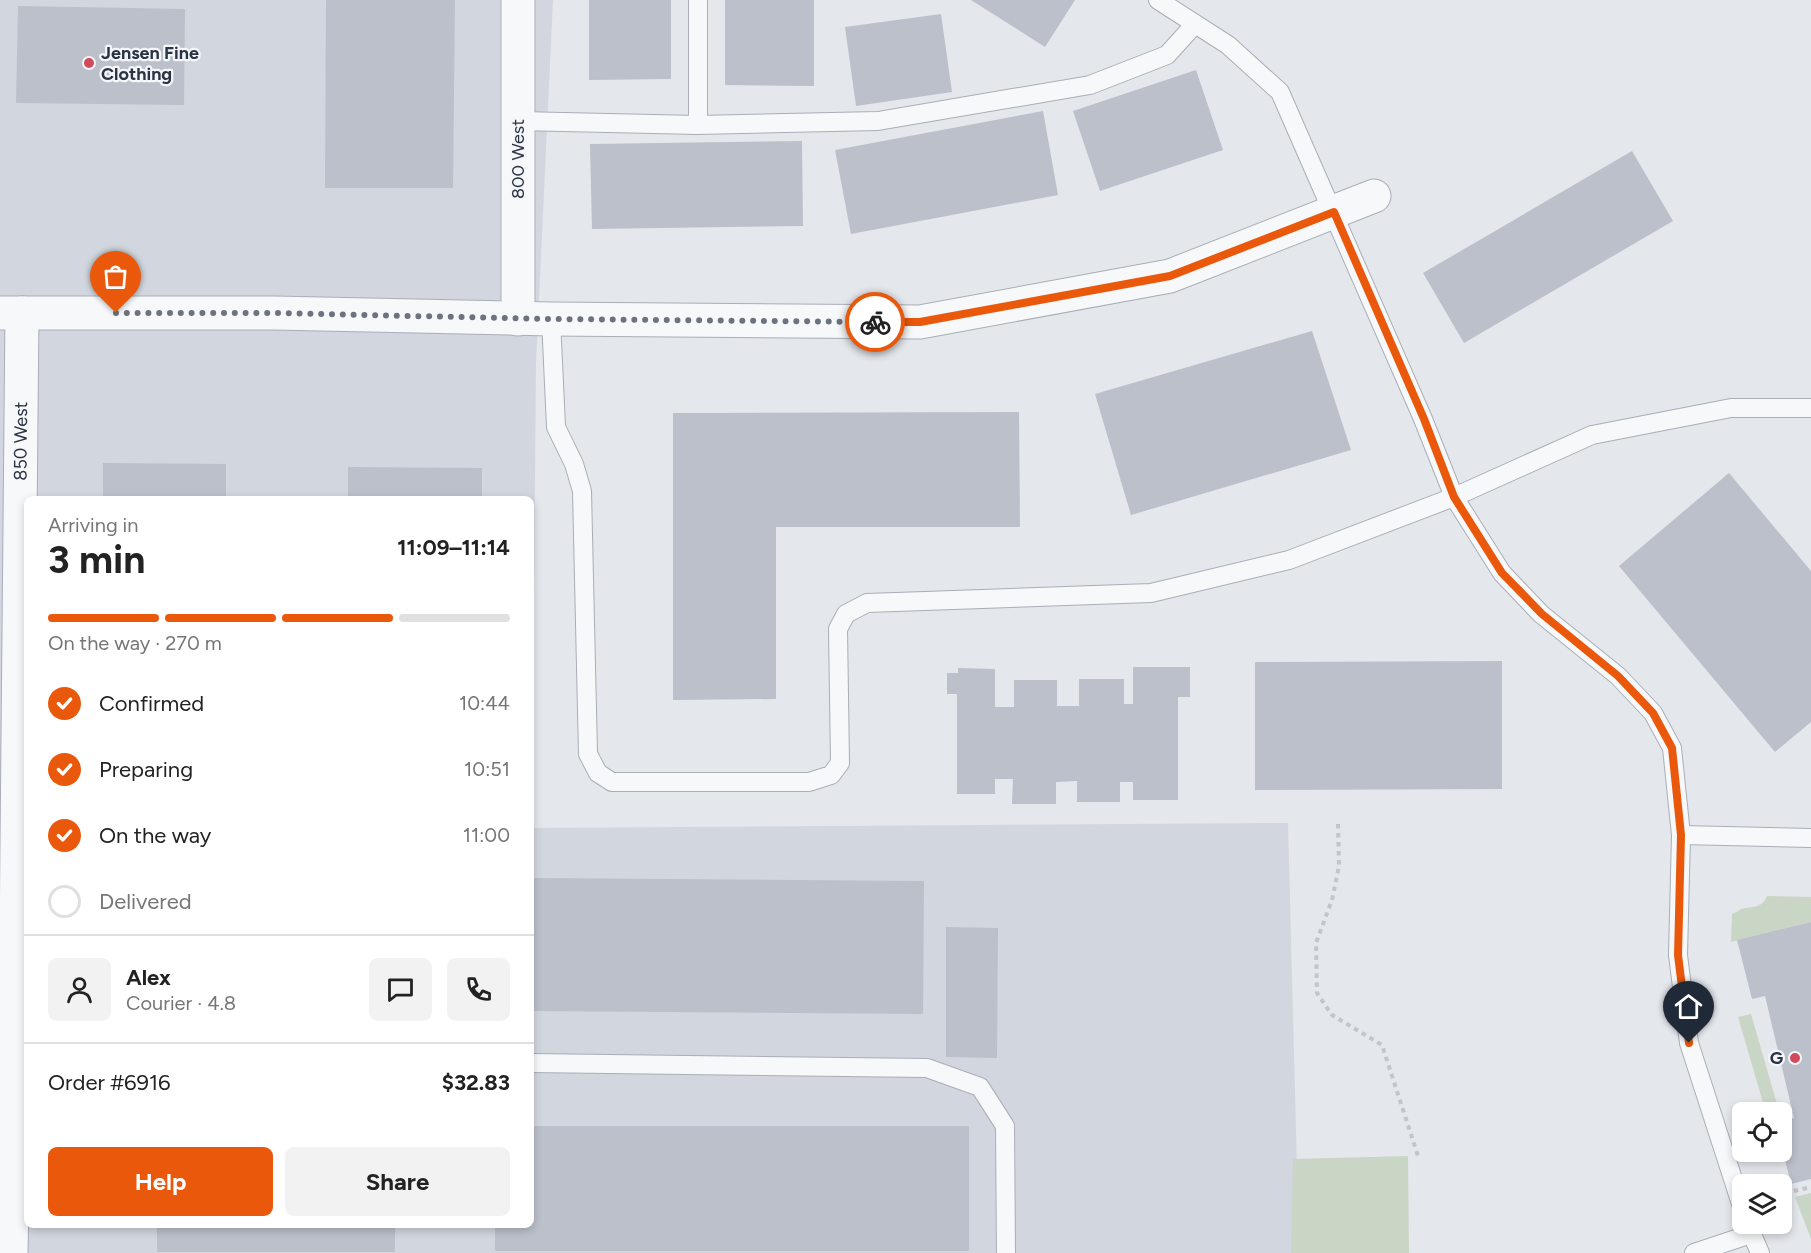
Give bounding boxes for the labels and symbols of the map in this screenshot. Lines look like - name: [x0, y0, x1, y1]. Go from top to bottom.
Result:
- place label: Jensen Fine Clothing: [101, 42, 199, 85]
- marker: Jensen Fine Clothing: [82, 56, 96, 70]
- street label: 800 West: [507, 119, 529, 199]
- pin: [90, 251, 141, 313]
- courier: [845, 292, 905, 352]
- street label: 850 West: [9, 401, 32, 481]
- pin: [1663, 981, 1714, 1043]
- place label: G: [1770, 1047, 1783, 1069]
- marker: G: [1788, 1051, 1802, 1065]

